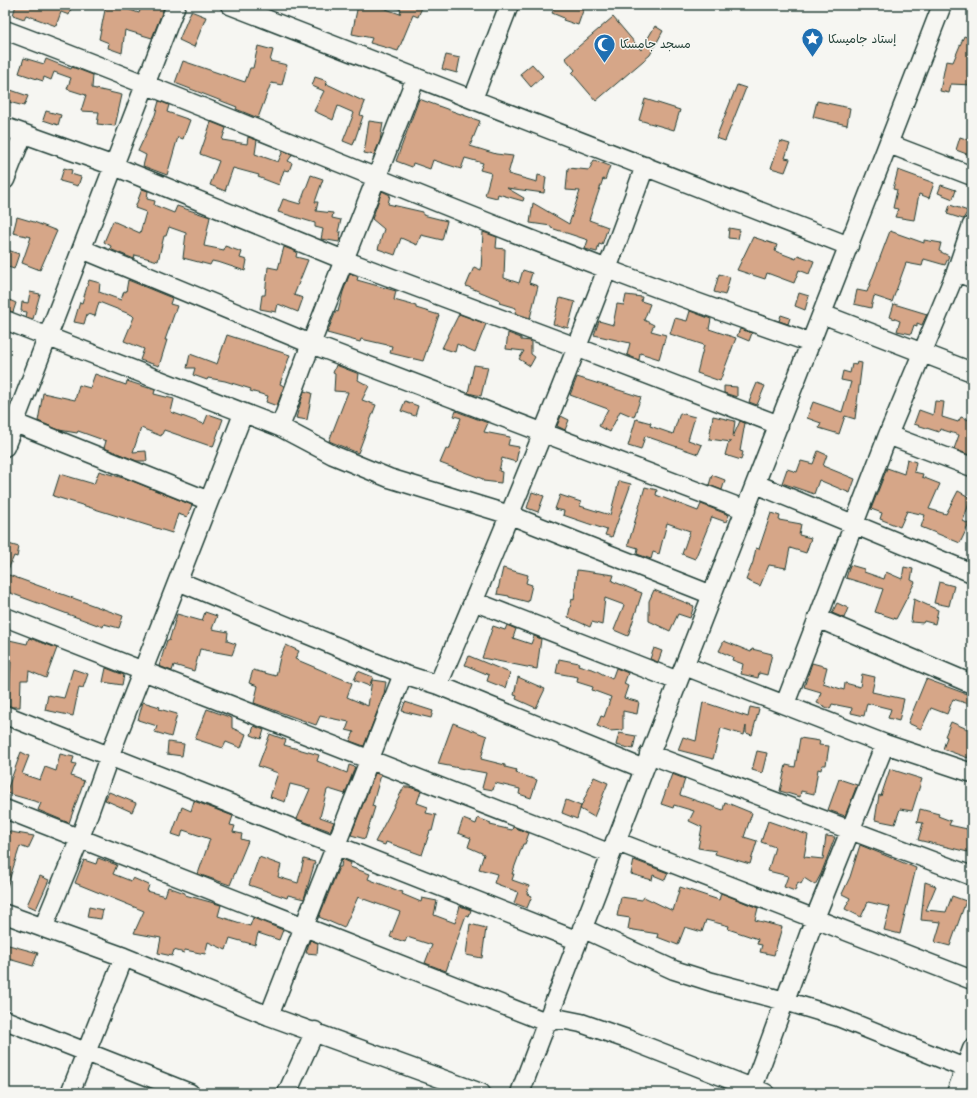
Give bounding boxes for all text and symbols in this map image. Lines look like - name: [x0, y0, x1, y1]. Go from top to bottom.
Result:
- place icon: إستاد جاميسكا: [799, 26, 825, 59]
- place label: إستاد جاميسكا: [828, 30, 896, 47]
- mosque icon: مسجد جامسكا: [592, 31, 618, 64]
- place label: مسجد جامسكا: [620, 35, 691, 52]

